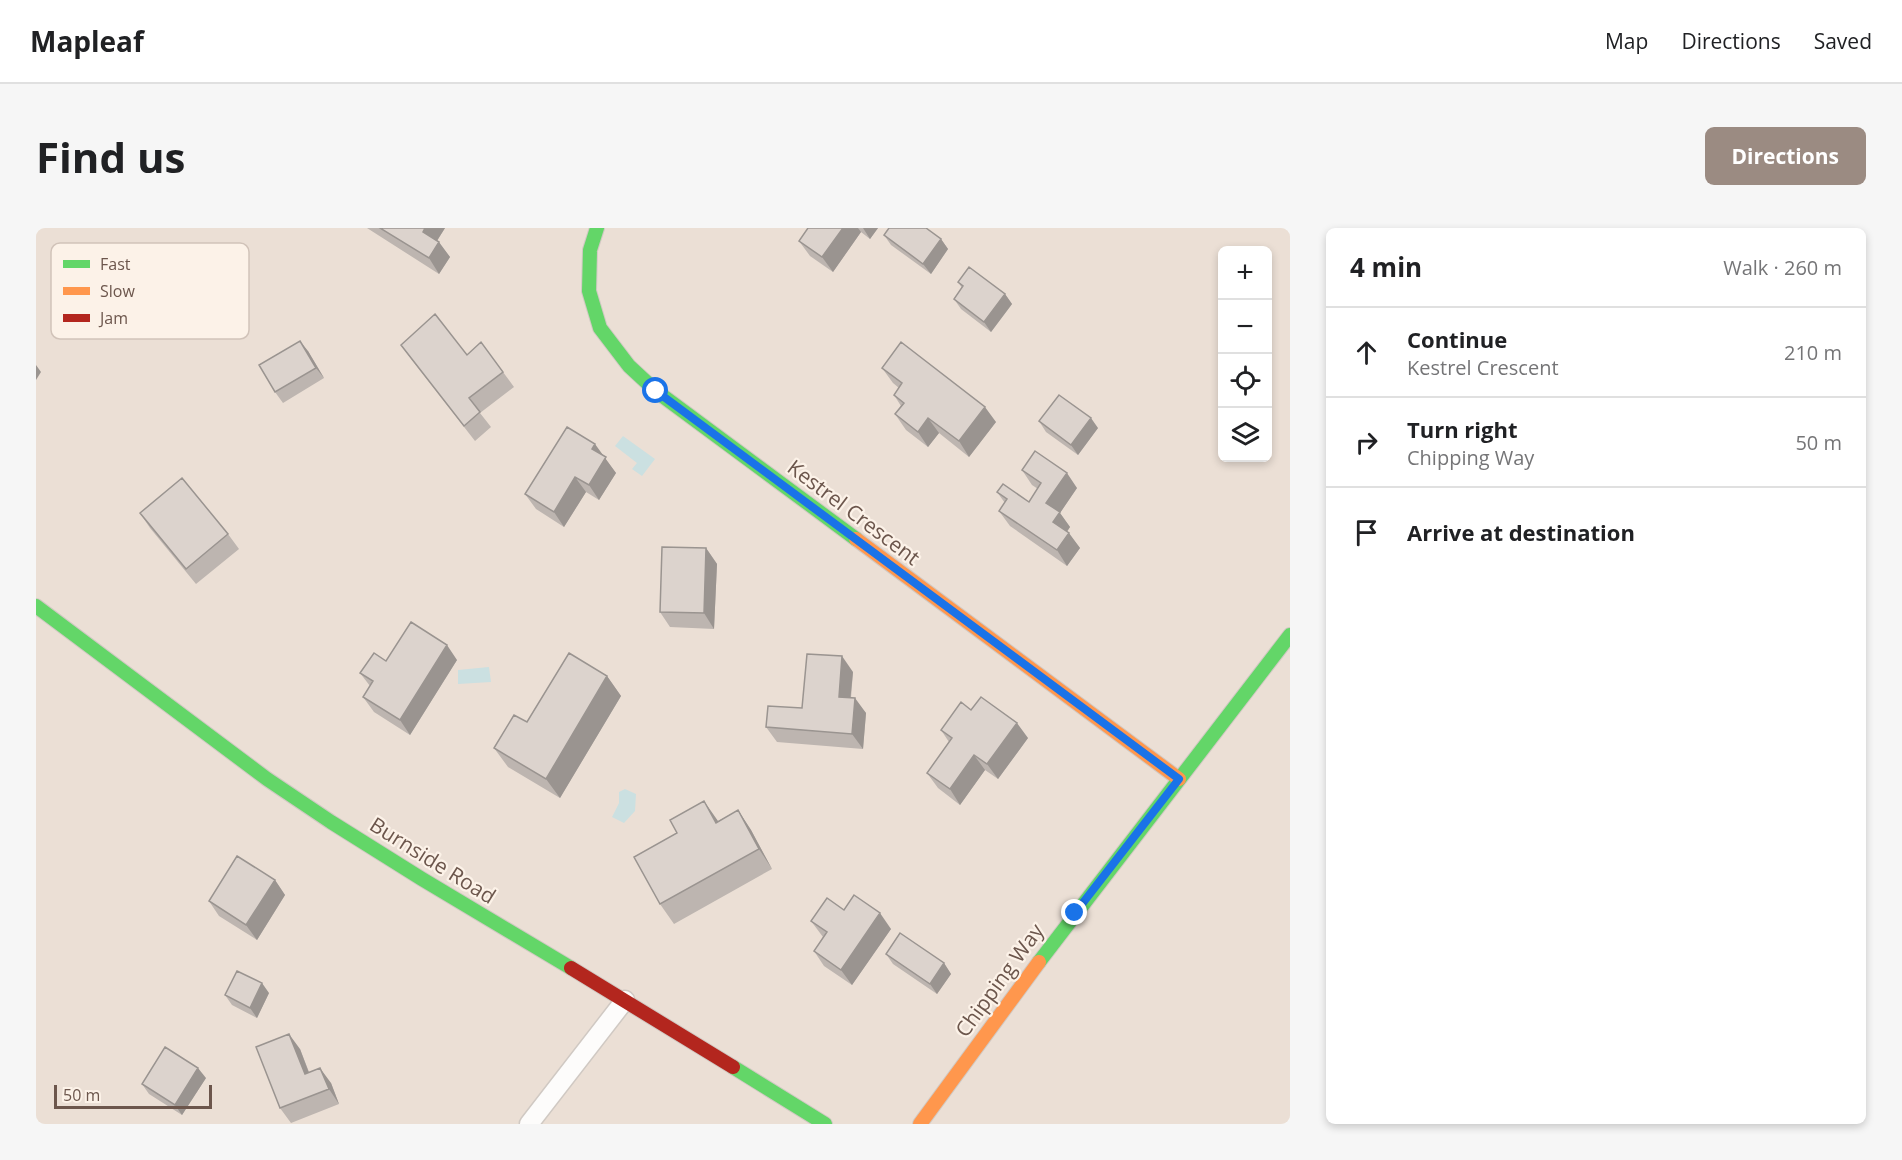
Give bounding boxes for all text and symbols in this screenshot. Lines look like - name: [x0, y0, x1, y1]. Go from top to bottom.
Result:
- text: Mapleaf: [30, 22, 144, 60]
- text: Map: [1605, 27, 1648, 55]
- text: Directions: [1681, 27, 1781, 55]
- text: Saved: [1814, 27, 1872, 55]
- button: Directions: [1705, 127, 1866, 185]
- text: Find us: [36, 128, 185, 185]
- legend: [51, 243, 249, 339]
- map controls: [1218, 246, 1272, 462]
- button: +: [1218, 246, 1272, 300]
- text: 4 min: [1350, 249, 1422, 285]
- text: Fast: [100, 253, 131, 275]
- text: Walk · 260 m: [1723, 254, 1842, 281]
- text: Slow: [100, 280, 135, 302]
- button: −: [1218, 300, 1272, 354]
- text: Jam: [98, 307, 128, 329]
- text: Continue: [1407, 324, 1507, 354]
- icon: ahead: [1350, 336, 1383, 369]
- text: 210 m: [1784, 339, 1842, 366]
- button: locate: [1218, 354, 1272, 408]
- text: Kestrel Crescent: [1407, 354, 1559, 381]
- route start: [642, 377, 668, 403]
- button: layers: [1218, 408, 1272, 462]
- text: Turn right: [1407, 414, 1518, 444]
- icon: right: [1350, 426, 1383, 459]
- text: 50 m: [1795, 429, 1842, 456]
- text: Chipping Way: [1407, 444, 1534, 471]
- street label: Kestrel Crescent: [782, 453, 926, 571]
- icon: arrive: [1350, 516, 1383, 549]
- text: Arrive at destination: [1407, 517, 1635, 547]
- street label: Burnside Road: [365, 810, 501, 910]
- route end: [1061, 899, 1087, 925]
- street label: Chipping Way: [948, 917, 1050, 1042]
- scale bar: [54, 1082, 212, 1110]
- text: 50 m: [63, 1084, 100, 1106]

